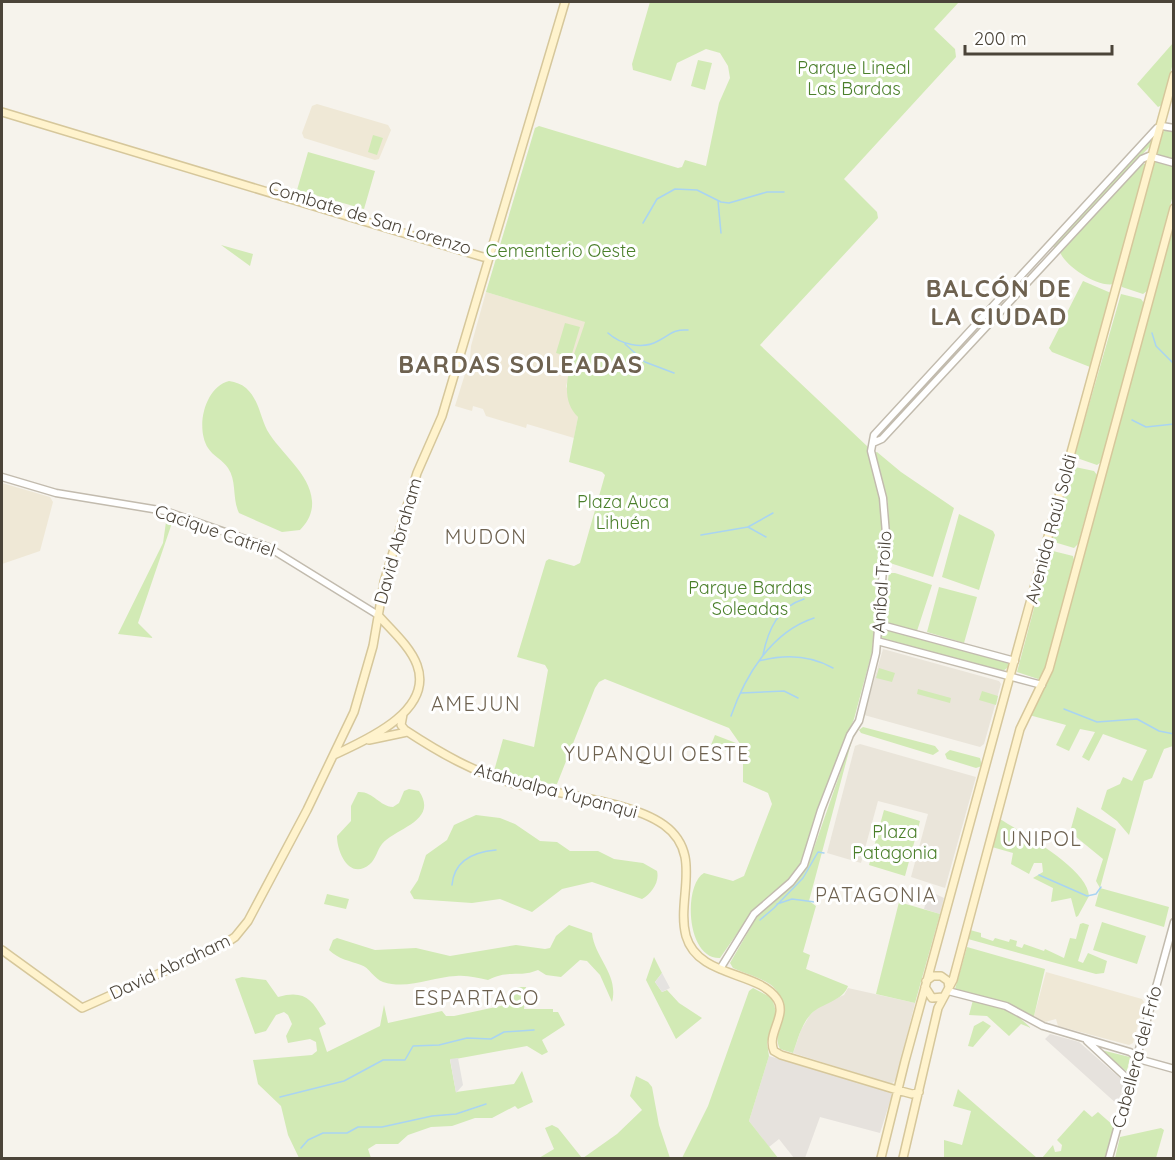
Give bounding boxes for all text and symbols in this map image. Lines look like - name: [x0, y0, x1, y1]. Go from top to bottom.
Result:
- scale bar: [965, 18, 1112, 56]
- text: 200 m: [974, 27, 1027, 50]
- park label: Parque Lineal Las Bardas: [797, 56, 911, 100]
- street label: Combate de San Lorenzo: [266, 176, 474, 259]
- park label: Cementerio Oeste: [486, 239, 636, 262]
- district label: BALCÓN DE LA CIUDAD: [926, 273, 1072, 331]
- district label: BARDAS SOLEADAS: [398, 349, 644, 379]
- street label: Avenida Raúl Soldi: [1020, 452, 1082, 606]
- street label: David Abraham: [368, 475, 427, 607]
- park label: Plaza Auca Lihuén: [577, 490, 669, 534]
- street label: Cacique Catriel: [152, 499, 278, 562]
- district label: MUDON: [445, 524, 527, 549]
- street label: Aníbal Troilo: [866, 530, 897, 634]
- park label: Parque Bardas Soleadas: [688, 576, 812, 620]
- district label: AMEJUN: [431, 691, 521, 716]
- district label: YUPANQUI OESTE: [564, 741, 750, 766]
- street label: Atahualpa Yupanqui: [472, 758, 640, 823]
- park label: Plaza Patagonia: [852, 820, 938, 864]
- district label: UNIPOL: [1002, 826, 1082, 851]
- district label: PATAGONIA: [815, 882, 937, 907]
- street label: David Abraham: [106, 929, 234, 1005]
- street label: Cabellera del Frío: [1106, 983, 1167, 1131]
- district label: ESPARTACO: [414, 985, 540, 1010]

